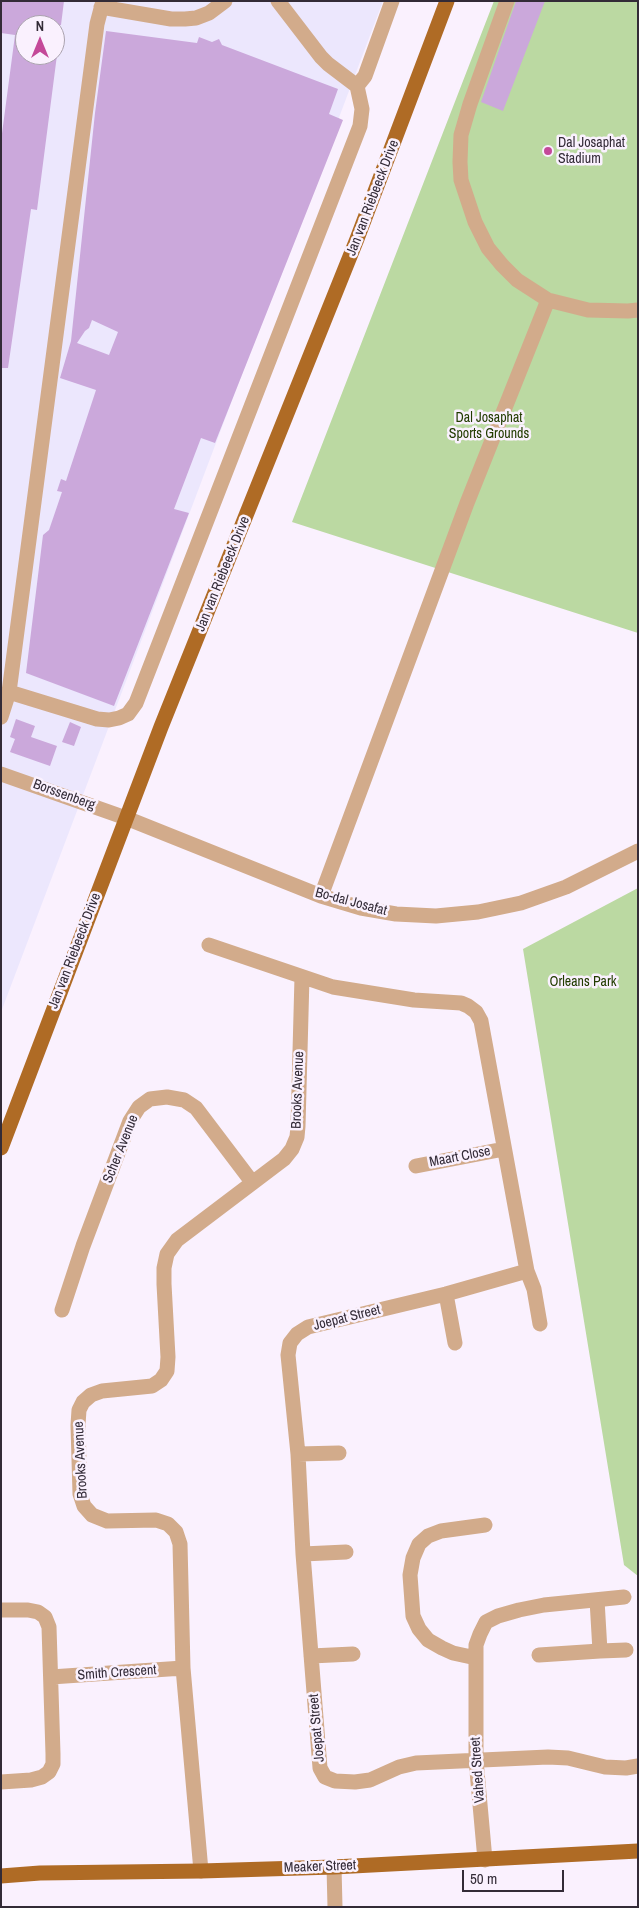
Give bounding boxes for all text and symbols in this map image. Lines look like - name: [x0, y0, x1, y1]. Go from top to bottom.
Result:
- north arrow: [15, 15, 65, 65]
- text: N: [36, 17, 44, 35]
- place label: Dal Josaphat Stadium: [558, 135, 625, 168]
- street label: Jan van Riebeeck Drive: [343, 138, 403, 258]
- marker: Dal Josaphat Stadium: [542, 145, 554, 157]
- park label: Dal Josaphat Sports Grounds: [449, 410, 529, 442]
- street label: Jan van Riebeeck Drive: [192, 514, 254, 634]
- street label: Borssenberg: [31, 776, 97, 814]
- street label: Bo-dal Josafat: [313, 884, 389, 920]
- street label: Jan van Riebeeck Drive: [45, 891, 105, 1011]
- park label: Orleans Park: [550, 974, 616, 990]
- street label: Brooks Avenue: [288, 1051, 308, 1129]
- street label: Scher Avenue: [100, 1113, 142, 1185]
- street label: Maart Close: [428, 1143, 492, 1171]
- street label: Joepat Street: [312, 1302, 382, 1334]
- street label: Brooks Avenue: [71, 1421, 91, 1499]
- street label: Smith Crescent: [77, 1662, 157, 1684]
- street label: Joepat Street: [306, 1693, 328, 1763]
- street label: Vahed Street: [467, 1736, 489, 1804]
- street label: Meaker Street: [284, 1857, 356, 1877]
- scale bar: [464, 1860, 566, 1892]
- text: 50 m: [470, 1868, 497, 1889]

